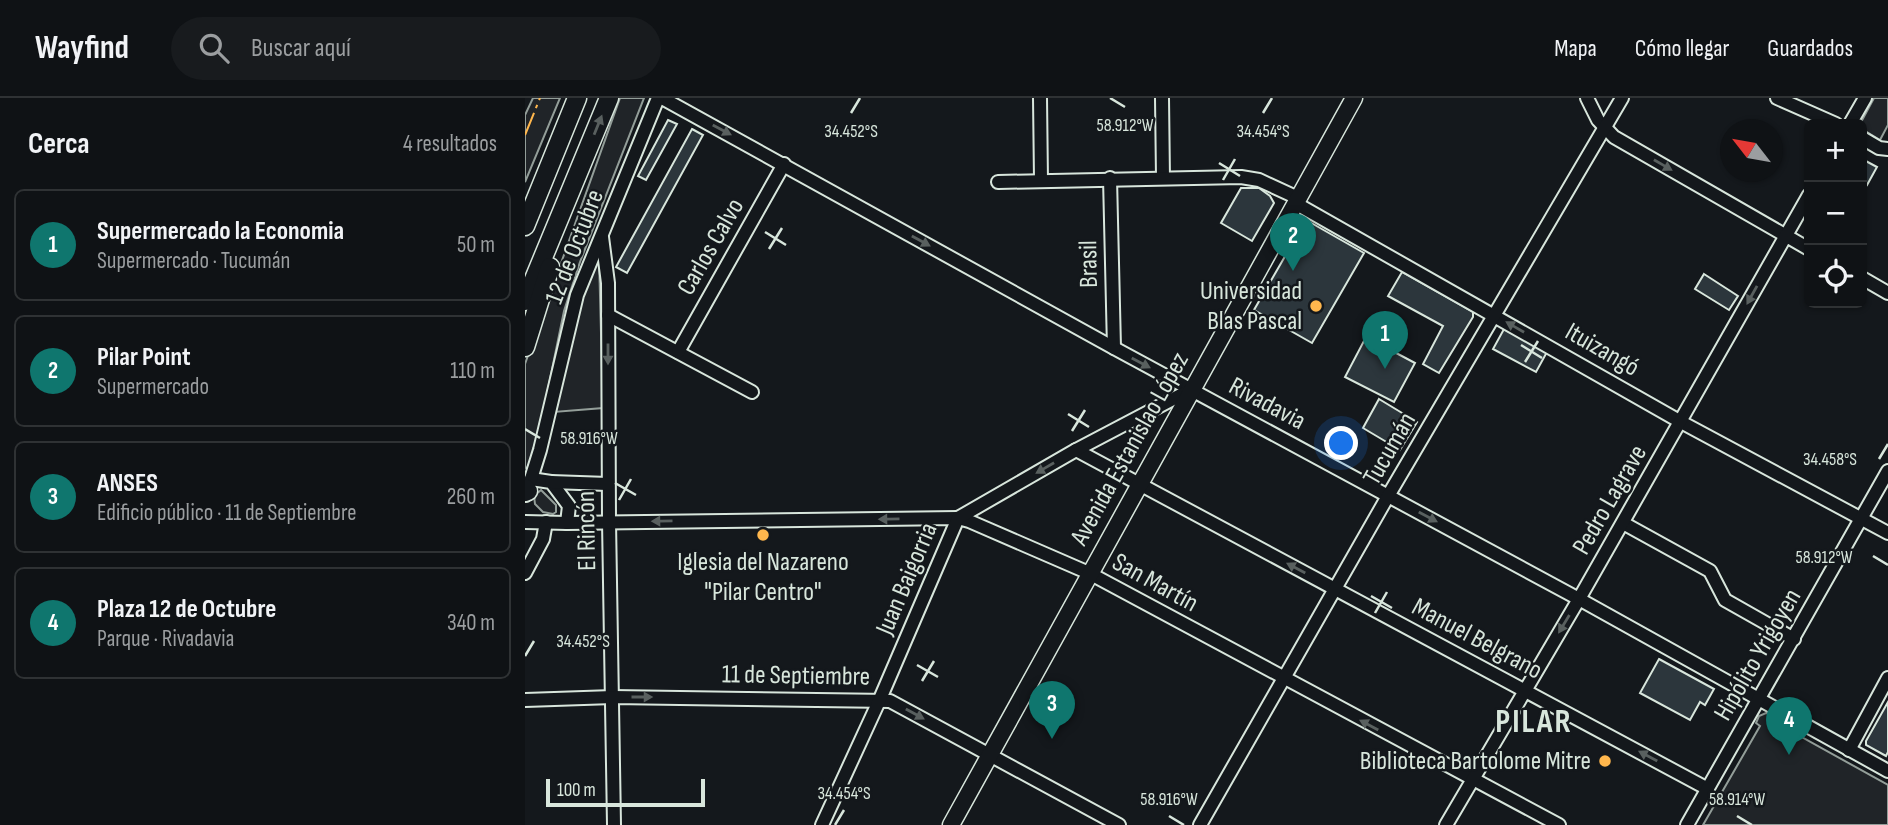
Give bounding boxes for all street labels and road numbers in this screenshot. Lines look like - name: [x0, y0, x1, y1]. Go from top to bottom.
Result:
- street label: 12 de Octubre: [539, 186, 611, 308]
- street label: Carlos Calvo: [671, 193, 751, 301]
- street label: Brasil: [1073, 240, 1105, 288]
- street label: Ituizangó: [1559, 316, 1645, 384]
- street label: Avenida Estanislao López: [1064, 347, 1196, 552]
- street label: Rivadavia: [1223, 371, 1311, 437]
- street label: Tucumán: [1357, 407, 1423, 491]
- street label: Pedro Lagrave: [1566, 440, 1654, 560]
- street label: El Rincón: [571, 491, 603, 571]
- street label: Juan Baigorria: [869, 518, 944, 641]
- street label: San Martín: [1107, 547, 1203, 619]
- street label: Hipólito Yrigoyen: [1708, 584, 1808, 726]
- street label: Manuel Belgrano: [1407, 592, 1547, 686]
- street label: 11 de Septiembre: [722, 659, 870, 693]

